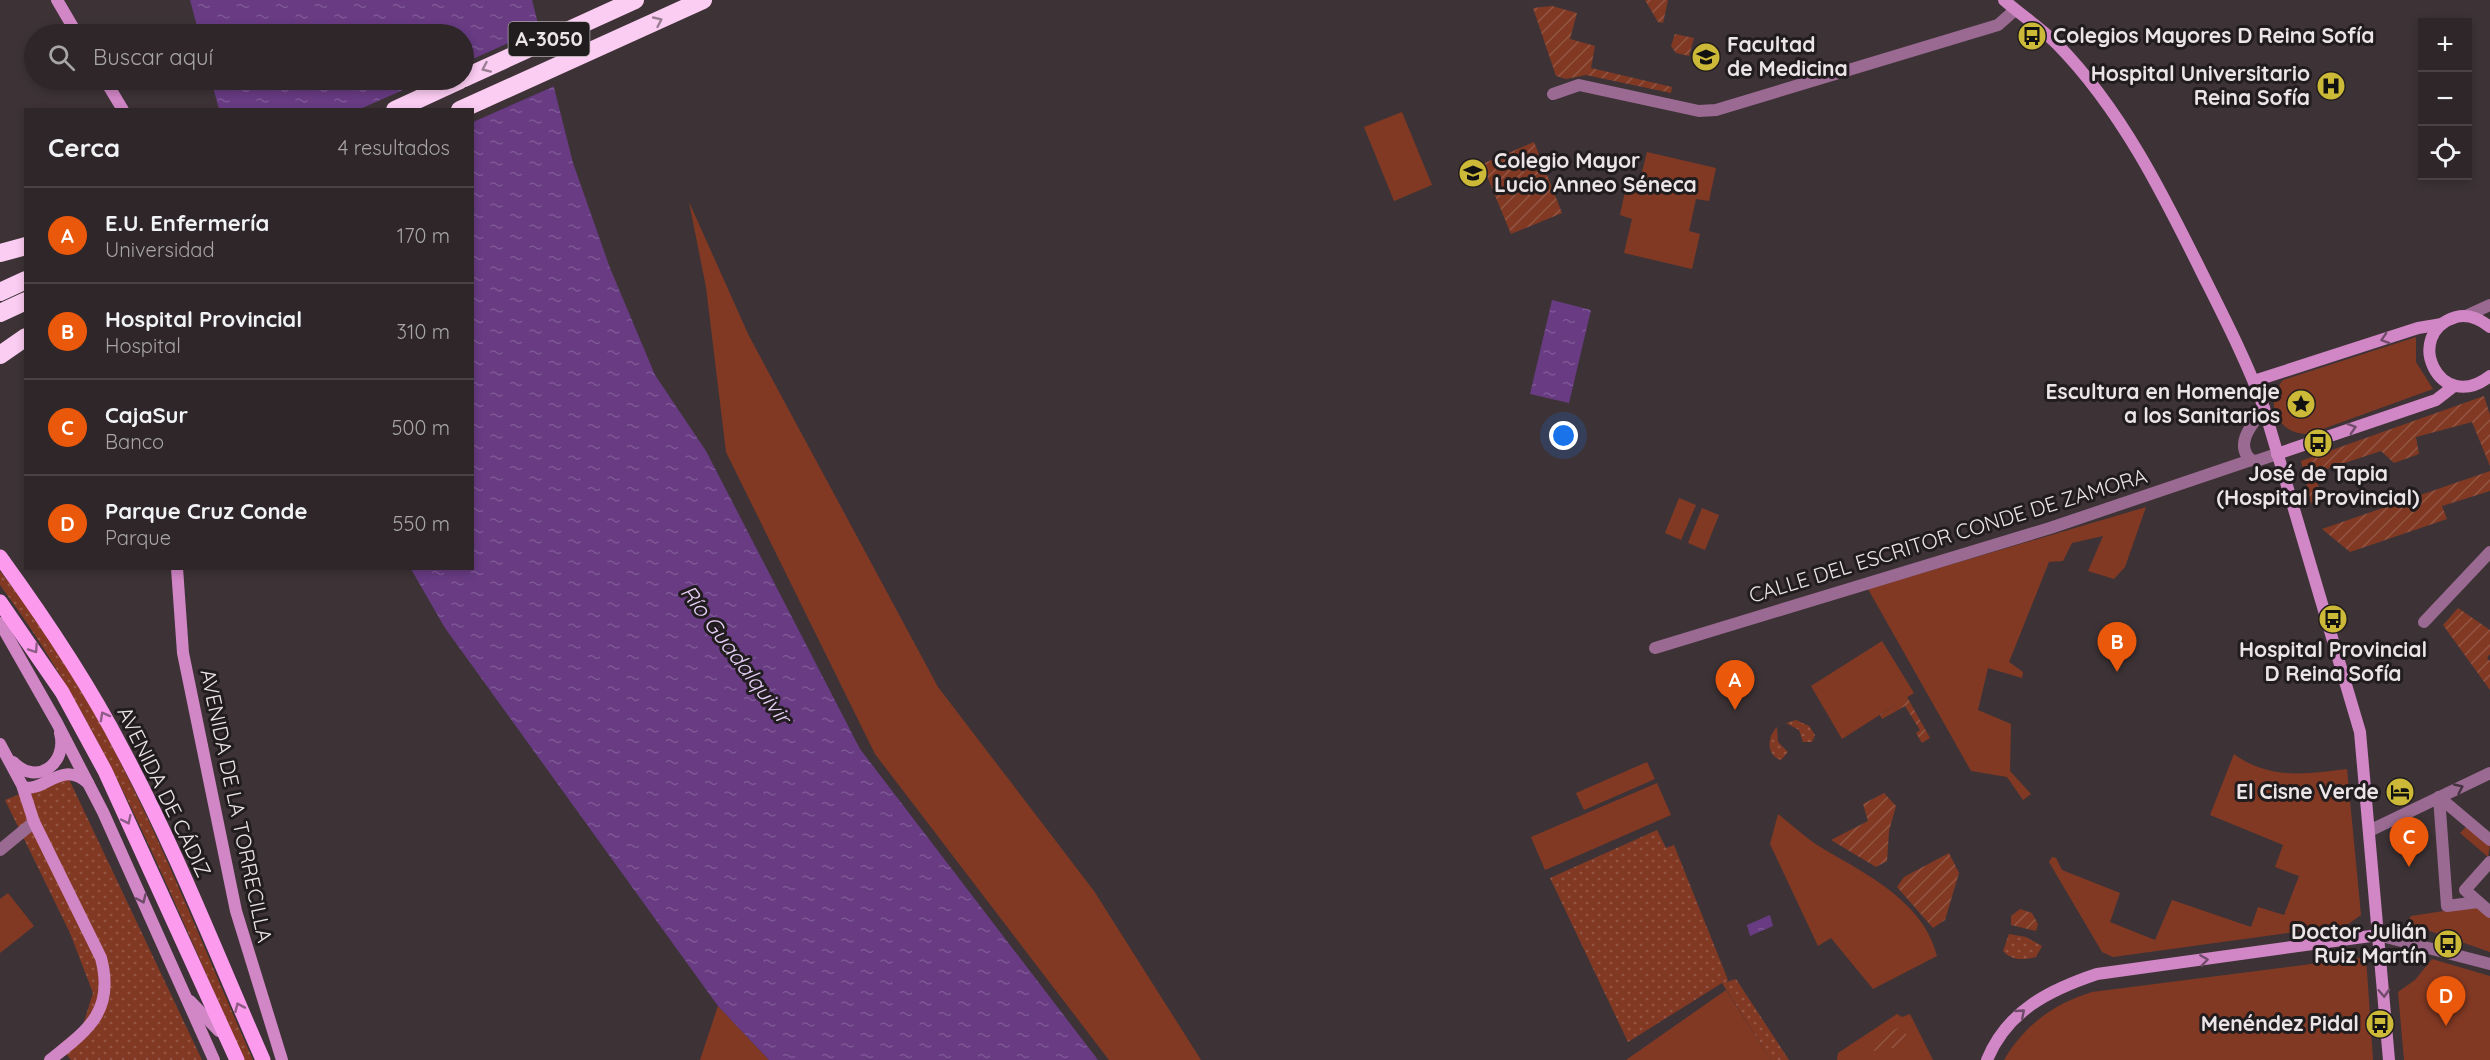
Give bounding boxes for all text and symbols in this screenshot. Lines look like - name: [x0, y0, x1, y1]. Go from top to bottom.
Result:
- one-way arrow: [652, 16, 663, 28]
- map controls: [2418, 18, 2472, 180]
- button: +: [2418, 18, 2472, 72]
- bus stop icon: Colegios Mayores D Reina Sofía: [2016, 20, 2048, 52]
- road number: A-3050: [508, 22, 590, 56]
- place label: Colegios Mayores D Reina Sofía: [2053, 22, 2374, 48]
- search box: [24, 24, 474, 90]
- place label: Facultad de Medicina: [1727, 31, 1848, 81]
- icon: search: [45, 41, 78, 74]
- school or university icon: Facultad de Medicina: [1690, 41, 1722, 73]
- text: Buscar aquí: [93, 43, 213, 71]
- one-way arrow: [482, 60, 493, 72]
- place label: Hospital Universitario Reina Sofía: [2091, 60, 2310, 110]
- hospital icon: Hospital Universitario Reina Sofía: [2315, 70, 2347, 102]
- button: −: [2418, 72, 2472, 126]
- button: locate: [2418, 126, 2472, 180]
- text: Cerca: [48, 131, 120, 164]
- text: 4 resultados: [338, 135, 450, 160]
- place label: Colegio Mayor Lucio Anneo Séneca: [1494, 147, 1697, 197]
- school or university icon: Colegio Mayor Lucio Anneo Séneca: [1457, 157, 1489, 189]
- text: E.U. Enfermería: [105, 209, 269, 237]
- text: A: [61, 223, 74, 248]
- text: 170 m: [397, 223, 450, 248]
- text: Universidad: [105, 237, 215, 262]
- text: Hospital Provincial: [105, 305, 302, 333]
- text: B: [61, 319, 74, 344]
- text: 310 m: [397, 319, 450, 344]
- one-way arrow: [2380, 332, 2391, 344]
- text: Hospital: [105, 333, 181, 358]
- place label: Escultura en Homenaje a los Sanitarios: [2046, 378, 2280, 428]
- place icon: Escultura en Homenaje a los Sanitarios: [2285, 388, 2317, 420]
- text: CajaSur: [105, 401, 188, 429]
- text: C: [61, 415, 74, 440]
- text: 500 m: [392, 415, 450, 440]
- your location: [1549, 421, 1578, 450]
- one-way arrow: [2346, 422, 2357, 435]
- bus stop icon: José de Tapia (Hospital Provincial): [2302, 427, 2334, 459]
- text: Banco: [105, 429, 164, 454]
- place label: José de Tapia (Hospital Provincial): [2216, 460, 2420, 510]
- street label: CALLE DEL ESCRITOR CONDE DE ZAMORA: [1745, 462, 2150, 608]
- text: Parque Cruz Conde: [105, 497, 307, 525]
- text: D: [60, 511, 75, 536]
- text: 550 m: [393, 511, 450, 536]
- text: Parque: [105, 525, 171, 550]
- water label: Río Guadalquivir: [675, 579, 799, 731]
- bus stop icon: Hospital Provincial D Reina Sofía: [2317, 603, 2349, 635]
- pin: B: [2098, 622, 2136, 672]
- place label: Hospital Provincial D Reina Sofía: [2239, 636, 2427, 686]
- one-way arrow: [27, 643, 38, 654]
- pin: A: [1716, 660, 1754, 710]
- street label: AVENIDA DE LA TORRECILLA: [195, 667, 279, 945]
- street label: AVENIDA DE CÁDIZ: [112, 702, 217, 881]
- one-way arrow: [100, 711, 111, 722]
- hotel icon: El Cisne Verde: [2384, 776, 2416, 808]
- place label: El Cisne Verde: [2236, 778, 2379, 804]
- one-way arrow: [2453, 783, 2464, 795]
- one-way arrow: [120, 814, 132, 825]
- pin: C: [2390, 818, 2428, 867]
- one-way arrow: [135, 892, 147, 903]
- place label: Doctor Julián Ruiz Martín: [2291, 918, 2427, 968]
- bus stop icon: Doctor Julián Ruiz Martín: [2432, 928, 2464, 960]
- one-way arrow: [2200, 954, 2209, 966]
- pin: D: [2426, 976, 2466, 1026]
- one-way arrow: [2377, 989, 2390, 998]
- one-way arrow: [234, 1002, 246, 1013]
- bus stop icon: Menéndez Pidal: [2364, 1008, 2396, 1040]
- one-way arrow: [2014, 1009, 2025, 1020]
- place label: Menéndez Pidal: [2201, 1010, 2359, 1036]

